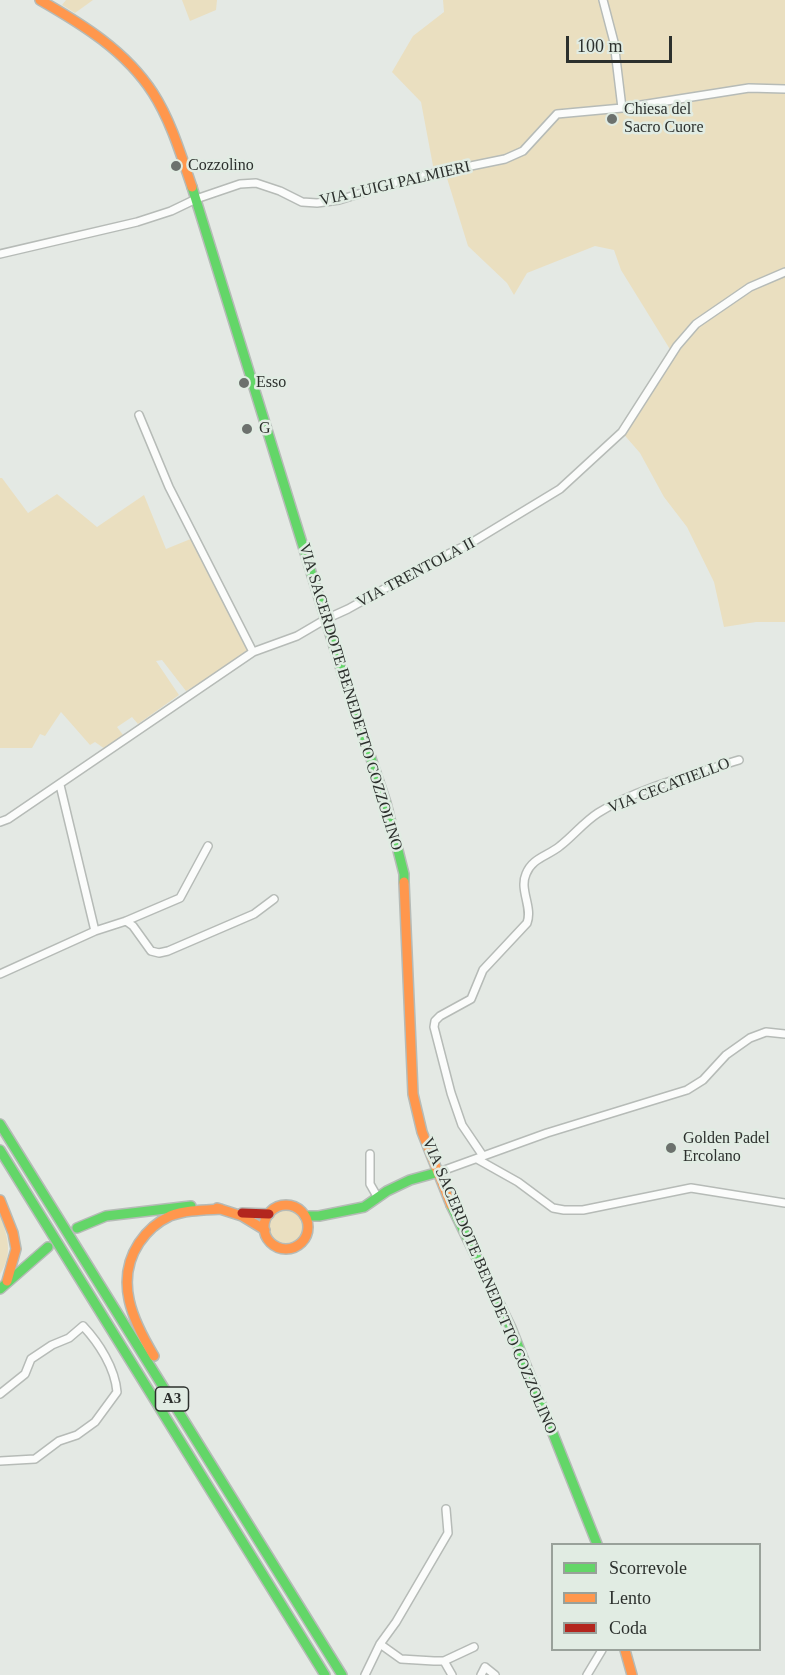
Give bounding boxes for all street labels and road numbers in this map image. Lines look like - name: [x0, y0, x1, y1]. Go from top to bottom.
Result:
- street label: VIA LUIGI PALMIERI: [318, 157, 472, 211]
- street label: VIA TRENTOLA II: [354, 534, 478, 612]
- street label: VIA SACERDOTE BENEDETTO COZZOLINO: [294, 541, 406, 853]
- street label: VIA CECATIELLO: [605, 754, 733, 818]
- street label: VIA SACERDOTE BENEDETTO COZZOLINO: [418, 1135, 560, 1437]
- road number: A3: [156, 1387, 188, 1411]

